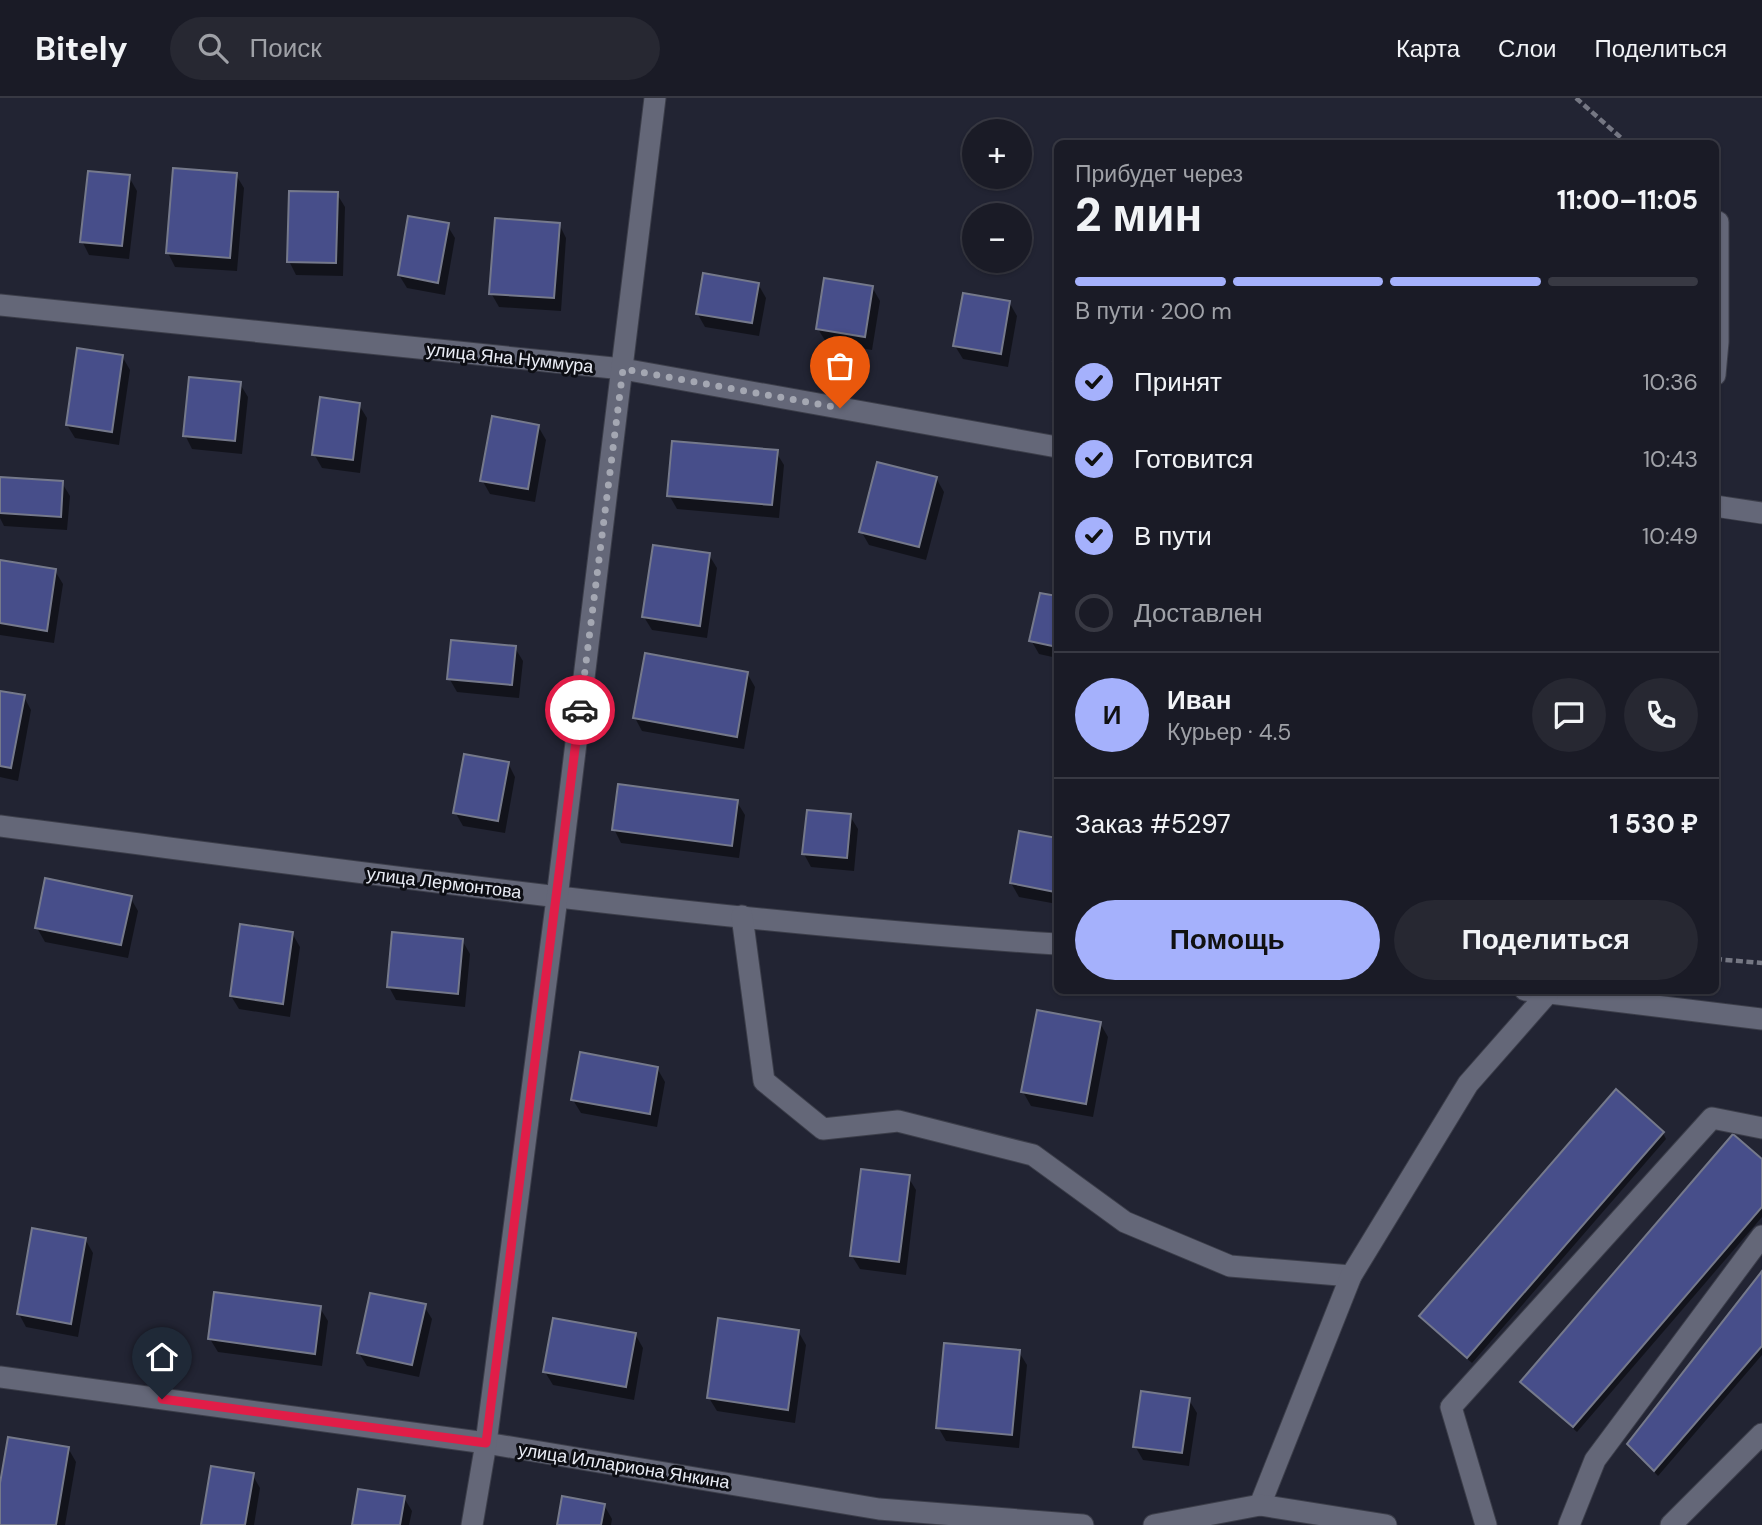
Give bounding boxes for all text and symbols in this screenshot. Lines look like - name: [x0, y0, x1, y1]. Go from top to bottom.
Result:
- search box: [170, 17, 660, 80]
- text: Bitely: [35, 27, 128, 70]
- icon: search: [194, 29, 232, 67]
- text: Поиск: [250, 31, 322, 65]
- text: Карта: [1396, 33, 1460, 64]
- text: Слои: [1498, 33, 1556, 64]
- text: Поделиться: [1594, 33, 1727, 64]
- map controls: [962, 119, 1032, 273]
- button: +: [962, 119, 1032, 189]
- text: Прибудет через: [1075, 159, 1243, 189]
- text: 11:00–11:05: [1557, 183, 1698, 217]
- text: 2 мин: [1075, 185, 1202, 245]
- button: −: [962, 203, 1032, 273]
- text: В пути · 200 m: [1075, 296, 1232, 326]
- pin: [810, 336, 870, 408]
- street label: улица Яна Нуммура: [425, 337, 596, 379]
- icon: bag: [821, 347, 859, 385]
- icon: check: [1075, 363, 1113, 401]
- text: Принят: [1134, 365, 1222, 399]
- text: 10:36: [1642, 367, 1698, 397]
- icon: check: [1075, 440, 1113, 478]
- text: Готовится: [1134, 442, 1253, 476]
- text: 10:43: [1643, 444, 1698, 474]
- icon: check: [1075, 517, 1113, 555]
- text: В пути: [1134, 519, 1212, 553]
- text: 10:49: [1642, 521, 1698, 551]
- text: Доставлен: [1134, 596, 1263, 630]
- courier: [545, 675, 615, 745]
- button: chat: [1532, 678, 1606, 752]
- button: phone: [1624, 678, 1698, 752]
- text: Иван: [1167, 683, 1232, 717]
- icon: car: [561, 691, 599, 729]
- text: И: [1103, 698, 1121, 732]
- text: Курьер · 4.5: [1167, 717, 1291, 747]
- text: Заказ #5297: [1075, 807, 1231, 841]
- text: 1 530 ₽: [1609, 807, 1698, 841]
- street label: улица Лермонтова: [365, 862, 524, 905]
- button: Помощь: [1075, 900, 1380, 980]
- button: Поделиться: [1394, 900, 1698, 980]
- pin: [132, 1327, 192, 1399]
- icon: home: [143, 1338, 181, 1376]
- street label: улица Иллариона Янкина: [517, 1437, 732, 1495]

